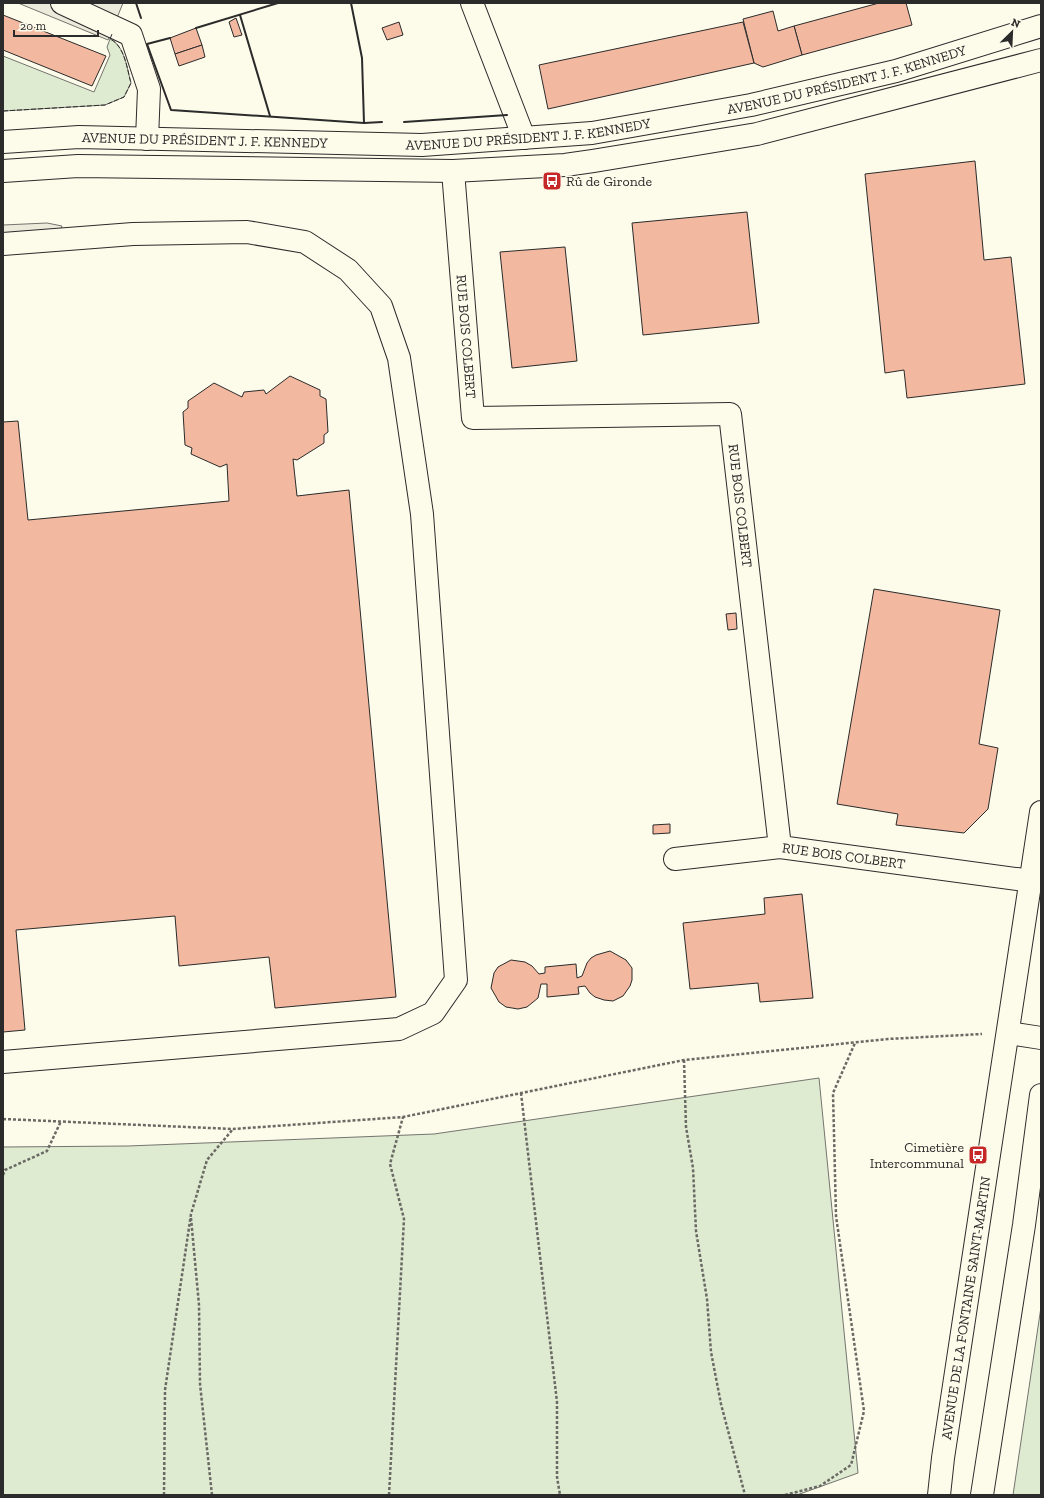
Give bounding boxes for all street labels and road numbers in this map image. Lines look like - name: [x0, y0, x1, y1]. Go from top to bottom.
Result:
- street label: AVENUE DU PRÉSIDENT J. F. KENNEDY: [726, 42, 969, 118]
- street label: AVENUE DU PRÉSIDENT J. F. KENNEDY: [405, 115, 652, 154]
- street label: AVENUE DU PRÉSIDENT J. F. KENNEDY: [82, 129, 328, 152]
- street label: RUE BOIS COLBERT: [452, 274, 479, 399]
- street label: RUE BOIS COLBERT: [725, 443, 756, 569]
- street label: RUE BOIS COLBERT: [781, 839, 907, 873]
- street label: AVENUE DE LA FONTAINE SAINT-MARTIN: [938, 1175, 995, 1441]

